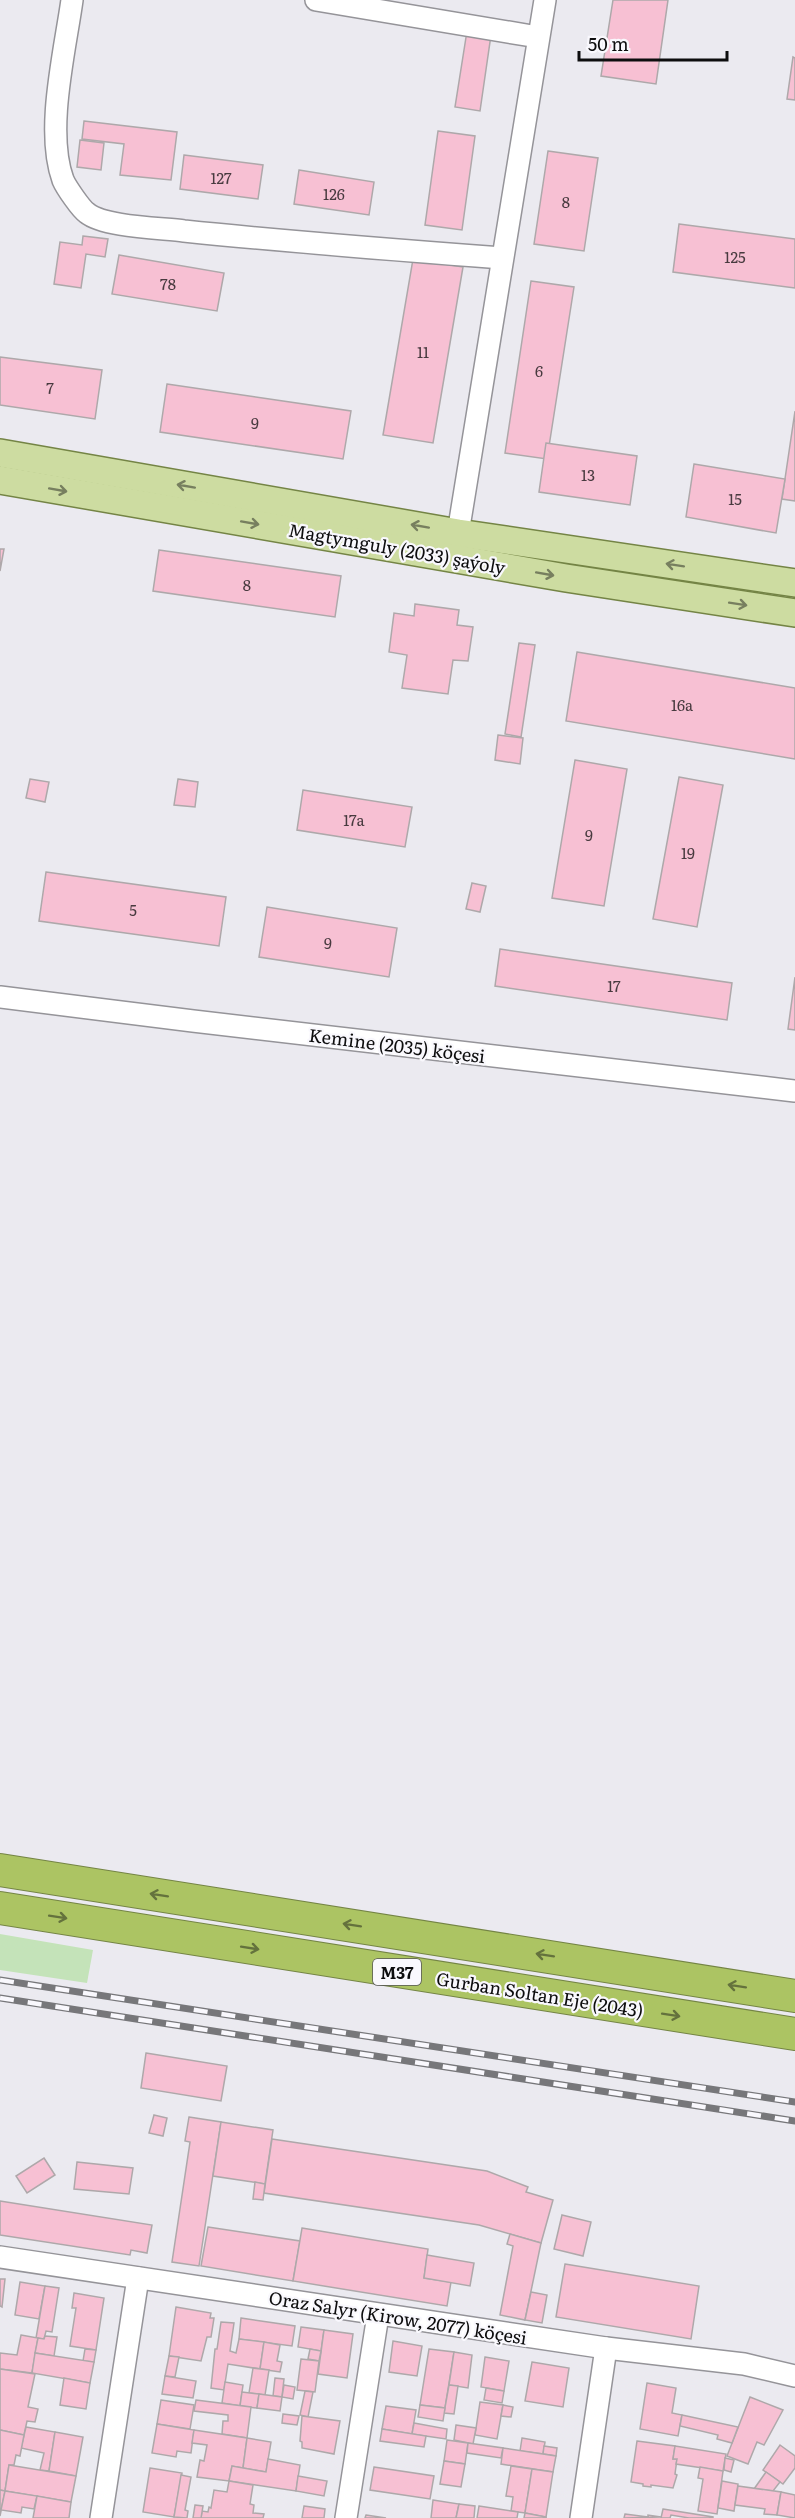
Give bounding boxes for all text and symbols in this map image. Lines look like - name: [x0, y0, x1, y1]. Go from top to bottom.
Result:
- scale bar: [579, 24, 728, 62]
- text: 50 m: [588, 30, 629, 57]
- house number: 127: [210, 166, 232, 189]
- house number: 126: [323, 182, 345, 205]
- house number: 8: [562, 190, 570, 213]
- house number: 125: [724, 245, 746, 268]
- house number: 78: [160, 272, 176, 295]
- house number: 11: [417, 340, 429, 363]
- house number: 6: [535, 359, 543, 382]
- house number: 7: [46, 376, 54, 399]
- house number: 9: [251, 411, 259, 434]
- house number: 13: [581, 463, 595, 486]
- one-way arrow: [177, 480, 197, 491]
- one-way arrow: [47, 484, 67, 495]
- house number: 15: [728, 487, 742, 510]
- street label: Magtymguly (2033) şaýoly: [286, 516, 508, 580]
- one-way arrow: [239, 518, 259, 529]
- one-way arrow: [410, 520, 430, 531]
- one-way arrow: [665, 559, 685, 570]
- one-way arrow: [535, 569, 555, 580]
- house number: 8: [243, 573, 251, 596]
- one-way arrow: [728, 599, 747, 610]
- house number: 16а: [671, 693, 694, 716]
- house number: 17a: [343, 808, 366, 831]
- house number: 9: [585, 823, 593, 846]
- house number: 19: [681, 841, 695, 864]
- house number: 5: [129, 898, 137, 921]
- house number: 9: [324, 931, 332, 954]
- house number: 17: [607, 974, 621, 997]
- street label: Kemine (2035) köçesi: [307, 1021, 487, 1069]
- one-way arrow: [150, 1889, 170, 1900]
- one-way arrow: [47, 1912, 67, 1923]
- one-way arrow: [343, 1919, 362, 1930]
- one-way arrow: [240, 1943, 260, 1954]
- one-way arrow: [535, 1949, 555, 1960]
- road number: M37: [373, 1959, 421, 1985]
- street label: Gurban Soltan Eje (2043): [435, 1964, 645, 2024]
- one-way arrow: [728, 1980, 748, 1991]
- one-way arrow: [661, 2009, 680, 2020]
- street label: Oraz Salyr (Kirow, 2077) köçesi: [267, 2283, 529, 2351]

